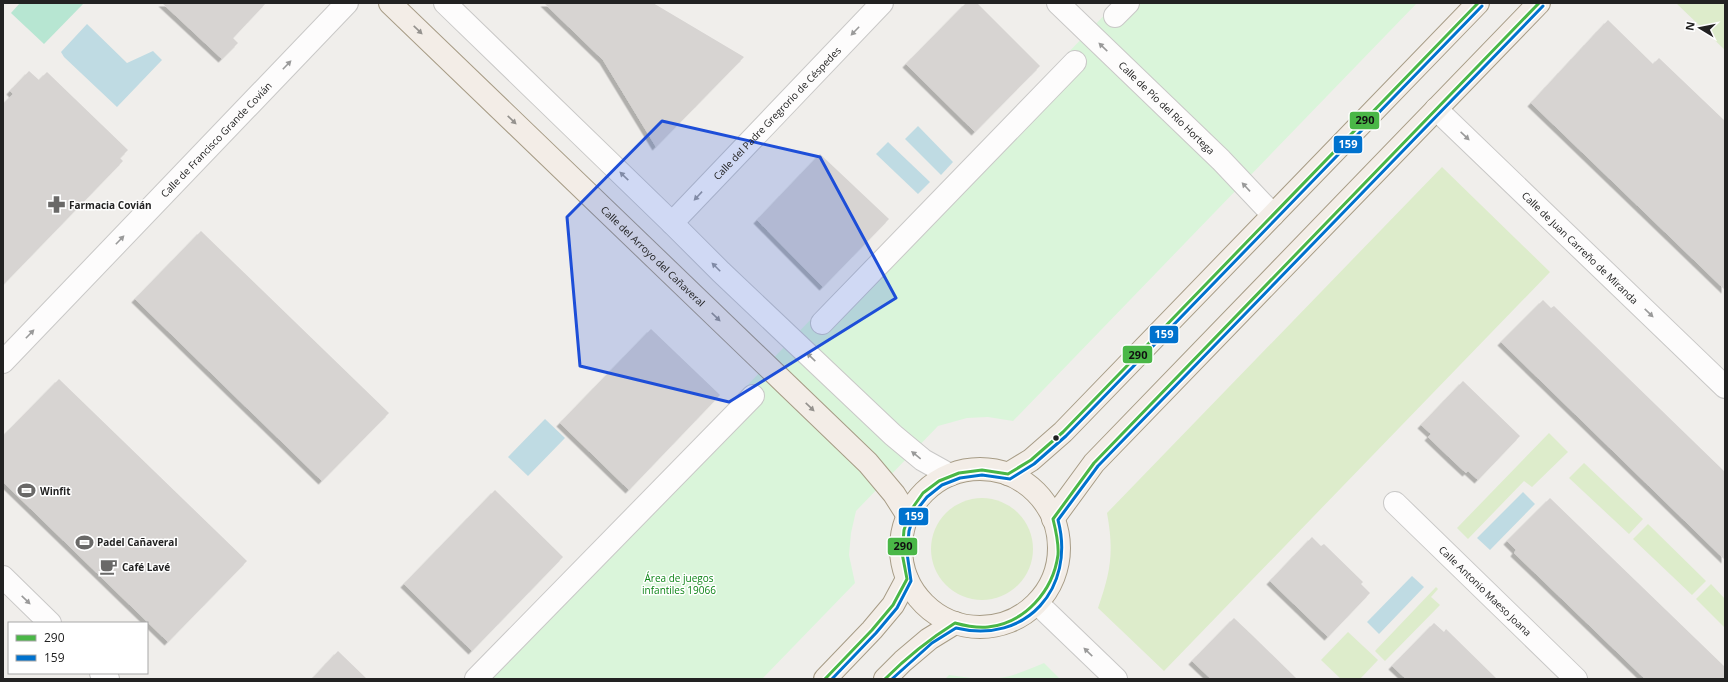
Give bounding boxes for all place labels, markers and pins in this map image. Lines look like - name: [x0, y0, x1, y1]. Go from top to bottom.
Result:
- pharmacy icon: Farmacia Covián: [46, 195, 66, 215]
- place label: Farmacia Covián: [69, 198, 152, 212]
- unlabelled marker: [1051, 433, 1061, 443]
- sports icon: Winfit: [17, 481, 37, 501]
- place label: Winfit: [40, 484, 71, 498]
- sports icon: Padel Cañaveral: [74, 532, 94, 552]
- place label: Padel Cañaveral: [97, 535, 177, 549]
- cafe icon: Café Lavé: [99, 557, 119, 577]
- place label: Café Lavé: [122, 560, 170, 574]

